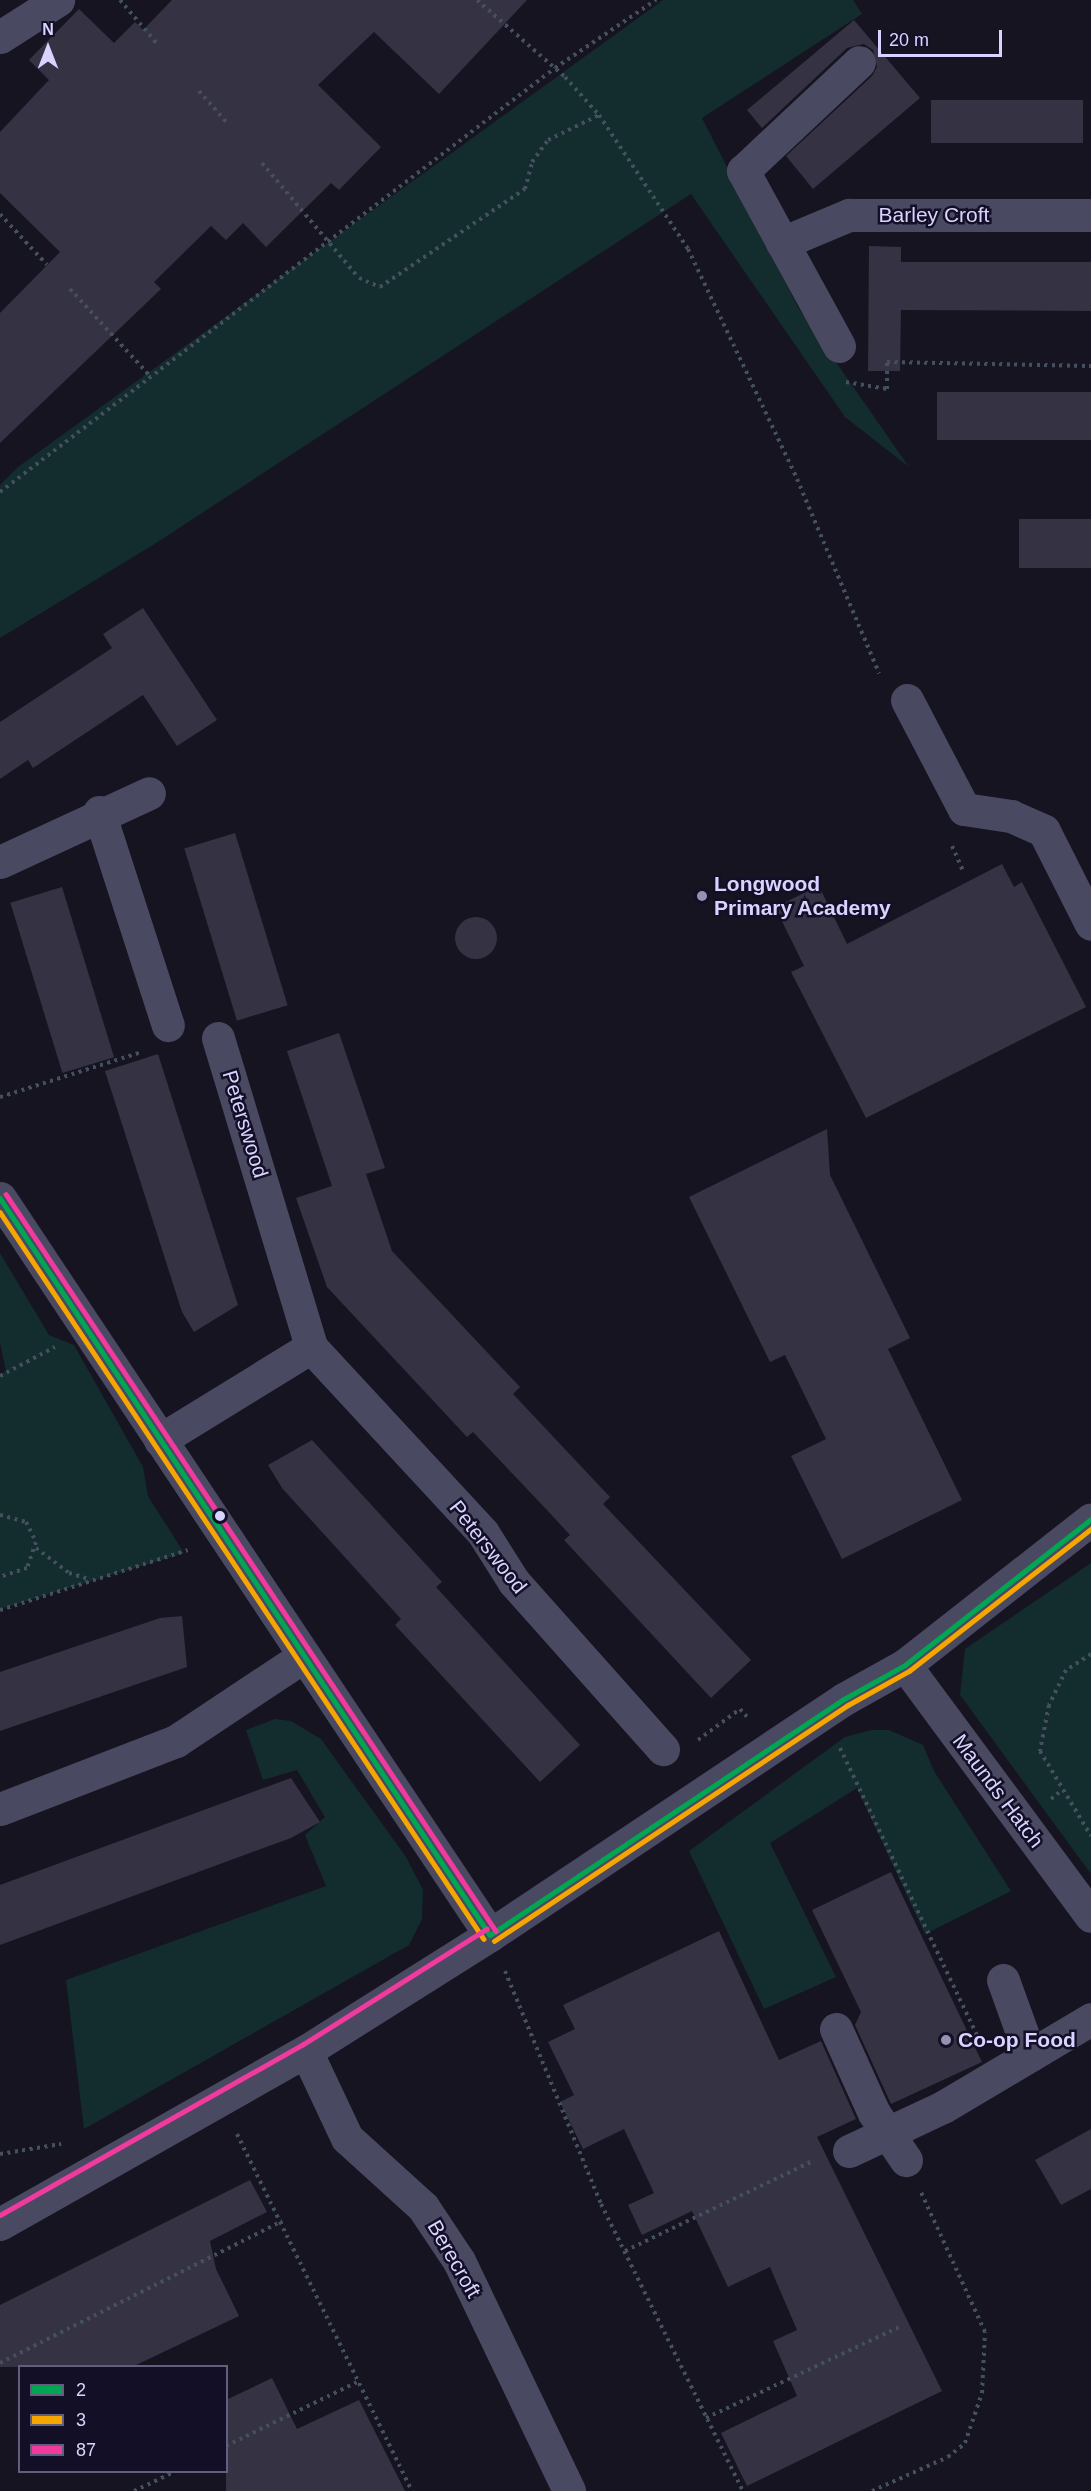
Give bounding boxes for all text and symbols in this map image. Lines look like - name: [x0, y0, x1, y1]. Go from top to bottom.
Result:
- north arrow: [18, 18, 78, 78]
- scale bar: [881, 18, 1006, 56]
- text: N: [42, 21, 54, 38]
- text: 20 m: [889, 30, 929, 50]
- street label: Barley Croft: [879, 202, 989, 228]
- place label: Longwood Primary Academy: [714, 871, 891, 921]
- marker: Longwood Primary Academy: [695, 889, 709, 903]
- street label: Peterswood: [217, 1067, 273, 1181]
- street label: Peterswood: [444, 1496, 532, 1598]
- unlabelled marker: [214, 1510, 226, 1522]
- street label: Maunds Hatch: [947, 1729, 1049, 1853]
- place label: Co-op Food: [958, 2027, 1076, 2053]
- marker: Co-op Food: [939, 2033, 953, 2047]
- street label: Berecroft: [422, 2216, 486, 2302]
- legend: [18, 2365, 228, 2473]
- text: 2: [76, 2380, 86, 2400]
- text: 3: [76, 2410, 86, 2430]
- text: 87: [76, 2440, 96, 2460]

